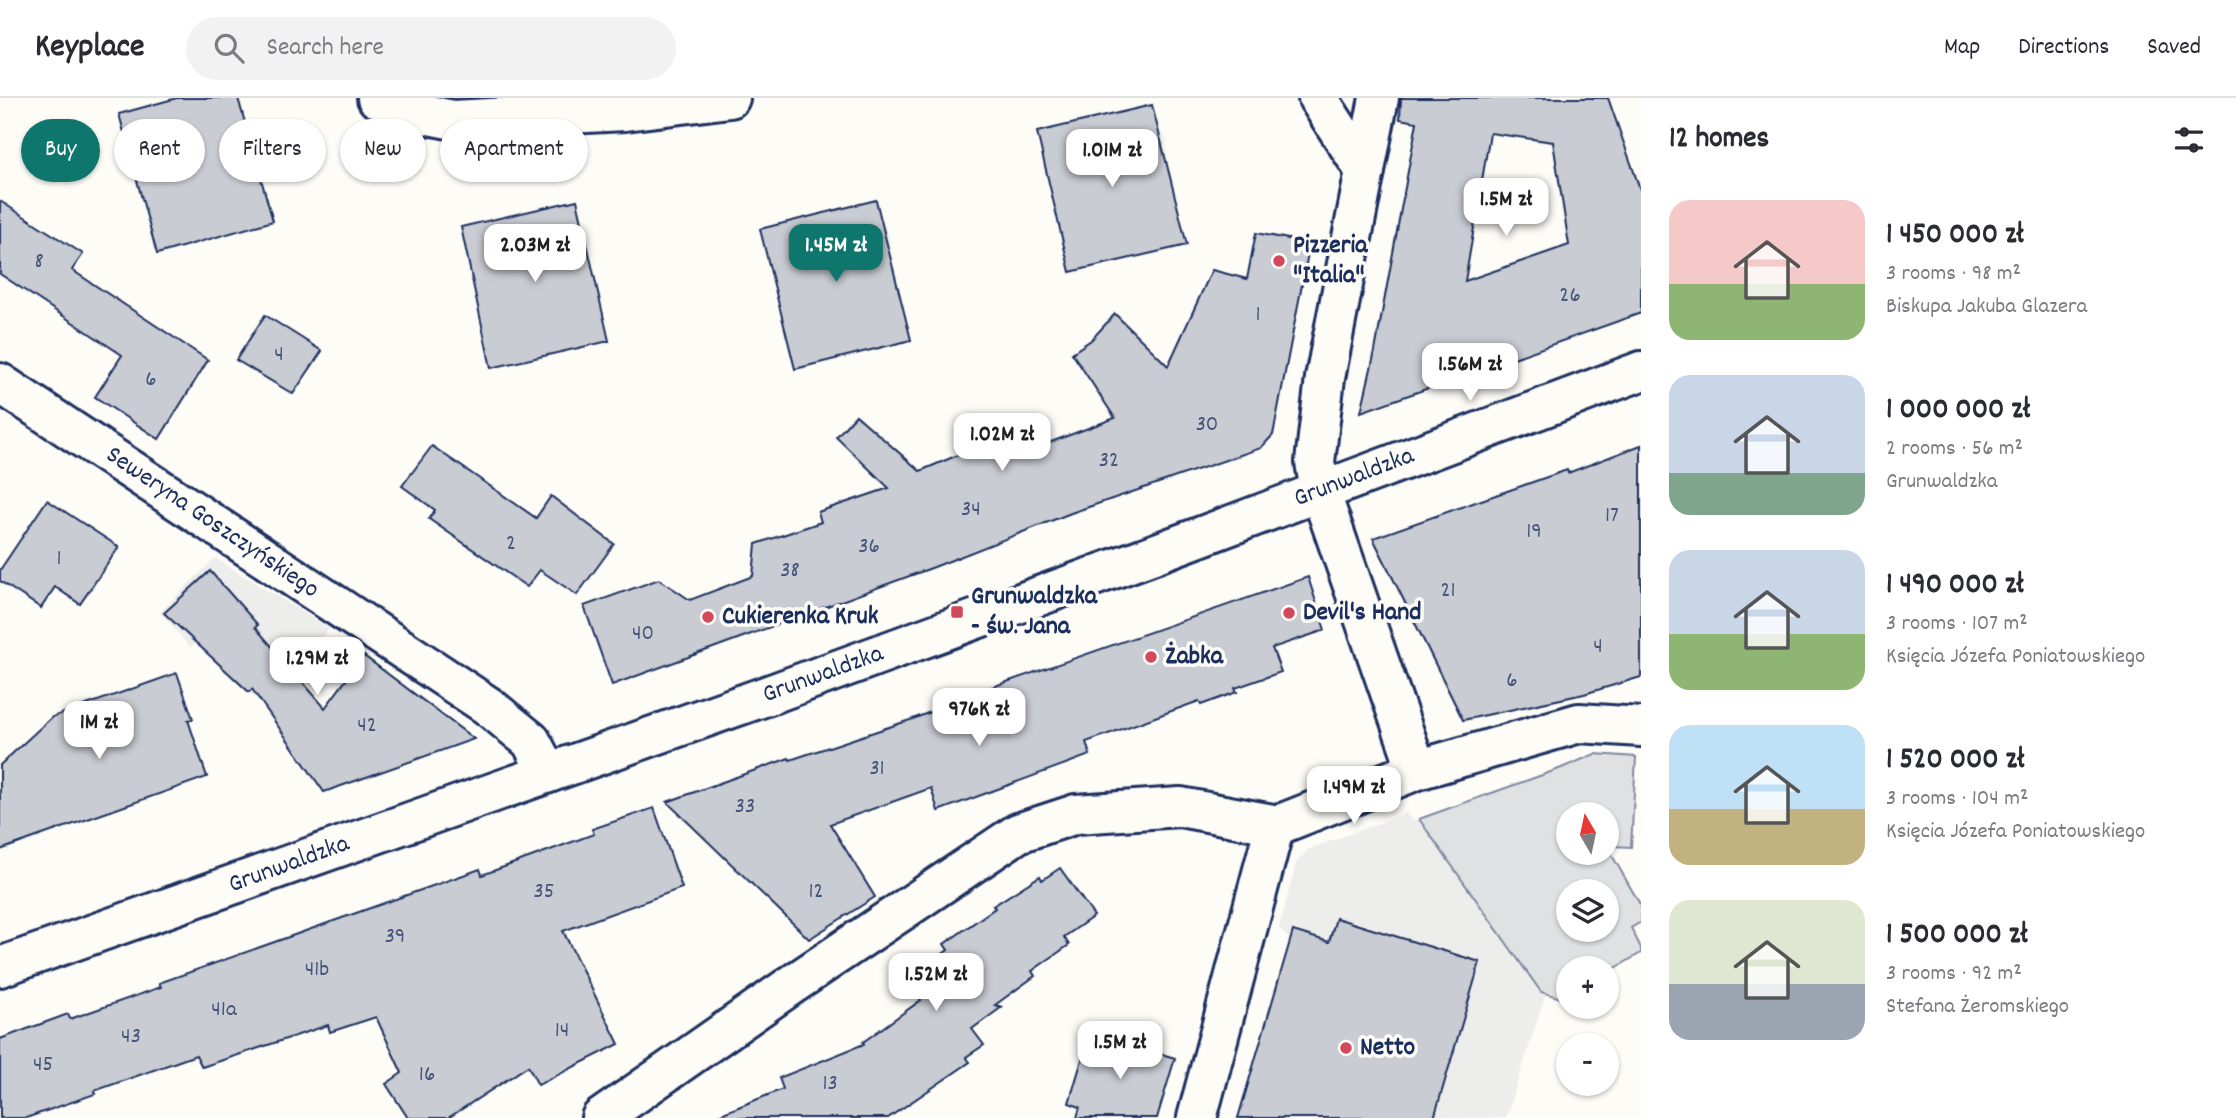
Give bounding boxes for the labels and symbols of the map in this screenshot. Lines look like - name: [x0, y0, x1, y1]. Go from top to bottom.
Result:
- pin: 1.01M zł: [1040, 130, 1184, 189]
- pin: 1.5M zł: [1441, 178, 1571, 238]
- pin: 2.03M zł: [463, 225, 607, 284]
- pin: 1.45M zł: [764, 225, 908, 284]
- place label: Pizzeria "Italia": [1293, 228, 1368, 295]
- house number: 8: [34, 246, 44, 279]
- marker: Pizzeria "Italia": [1271, 253, 1287, 269]
- house number: 26: [1559, 280, 1581, 313]
- house number: 1: [1255, 299, 1261, 332]
- house number: 4: [274, 339, 284, 372]
- pin: 1.56M zł: [1398, 344, 1542, 403]
- house number: 6: [145, 364, 157, 397]
- house number: 30: [1196, 409, 1218, 442]
- pin: 1.02M zł: [930, 414, 1074, 473]
- street label: Seweryna Goszczyńskiego: [98, 438, 326, 608]
- street label: Grunwaldzka: [1289, 438, 1420, 518]
- house number: 32: [1099, 445, 1119, 478]
- house number: 34: [961, 494, 981, 527]
- house number: 17: [1605, 500, 1619, 533]
- house number: 19: [1526, 516, 1542, 549]
- house number: 2: [506, 528, 516, 561]
- house number: 36: [858, 531, 880, 564]
- house number: 1: [56, 543, 62, 576]
- house number: 38: [780, 555, 800, 588]
- house number: 21: [1440, 575, 1456, 608]
- place label: Grunwaldzka - św. Jana: [971, 579, 1098, 646]
- place label: Devil's Hand: [1303, 595, 1421, 632]
- place label: Cukierenka Kruk: [722, 599, 879, 636]
- marker: Grunwaldzka - św. Jana: [949, 604, 965, 620]
- marker: Devil's Hand: [1281, 605, 1297, 621]
- marker: Cukierenka Kruk: [700, 609, 716, 625]
- house number: 40: [632, 618, 654, 651]
- house number: 4: [1593, 631, 1603, 664]
- street label: Grunwaldzka: [757, 636, 889, 714]
- pin: 1.29M zł: [245, 638, 389, 697]
- place label: Żabka: [1165, 639, 1224, 676]
- marker: Żabka: [1143, 649, 1159, 665]
- house number: 6: [1506, 665, 1518, 698]
- pin: 976K zł: [914, 688, 1044, 748]
- pin: 1M zł: [50, 702, 148, 761]
- house number: 42: [357, 710, 377, 743]
- house number: 31: [869, 753, 885, 786]
- pin: 1.49M zł: [1282, 766, 1426, 826]
- house number: 33: [735, 791, 755, 824]
- north arrow: [1556, 802, 1619, 864]
- street label: Grunwaldzka: [223, 826, 355, 904]
- house number: 35: [534, 876, 554, 909]
- house number: 12: [808, 876, 824, 909]
- house number: 39: [385, 921, 405, 954]
- house number: 41b: [305, 954, 329, 987]
- pin: 1.52M zł: [864, 954, 1008, 1013]
- house number: 41a: [211, 994, 238, 1027]
- house number: 14: [555, 1015, 569, 1048]
- house number: 43: [121, 1021, 141, 1054]
- pin: 1.5M zł: [1055, 1021, 1185, 1081]
- place label: Netto: [1360, 1030, 1415, 1067]
- marker: Netto: [1338, 1040, 1354, 1056]
- house number: 45: [33, 1049, 53, 1082]
- house number: 16: [419, 1059, 435, 1092]
- house number: 13: [822, 1068, 838, 1101]

